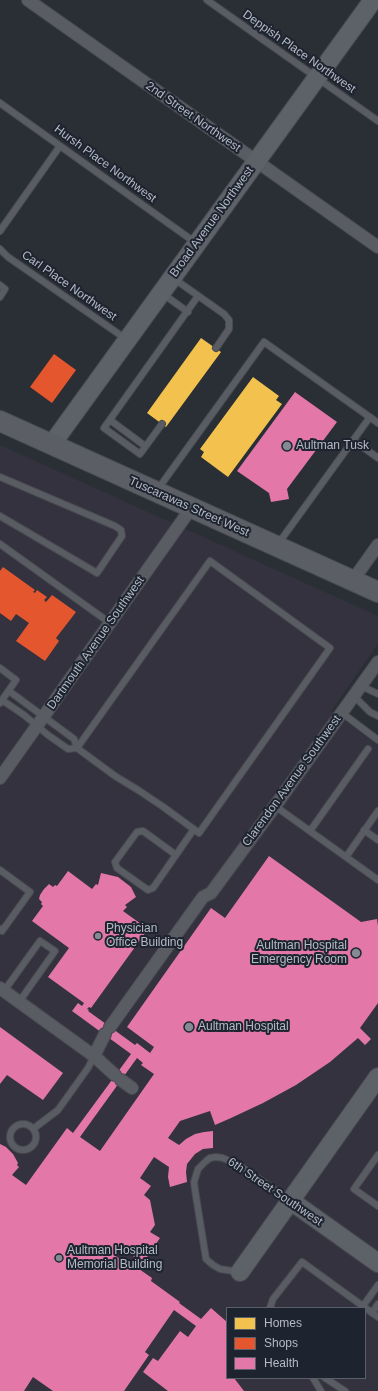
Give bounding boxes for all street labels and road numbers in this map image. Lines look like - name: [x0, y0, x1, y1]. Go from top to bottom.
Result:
- street label: Deppish Place Northwest: [240, 7, 358, 97]
- street label: 2nd Street Northwest: [143, 79, 243, 155]
- street label: Hursh Place Northwest: [51, 122, 159, 206]
- street label: Broad Avenue Northwest: [167, 164, 257, 280]
- street label: Carl Place Northwest: [19, 248, 119, 324]
- street label: Tuscarawas Street West: [127, 474, 251, 540]
- street label: Dartmouth Avenue Southwest: [44, 574, 148, 712]
- street label: Clarendon Avenue Southwest: [240, 713, 344, 849]
- street label: 6th Street Southwest: [225, 1155, 325, 1229]

